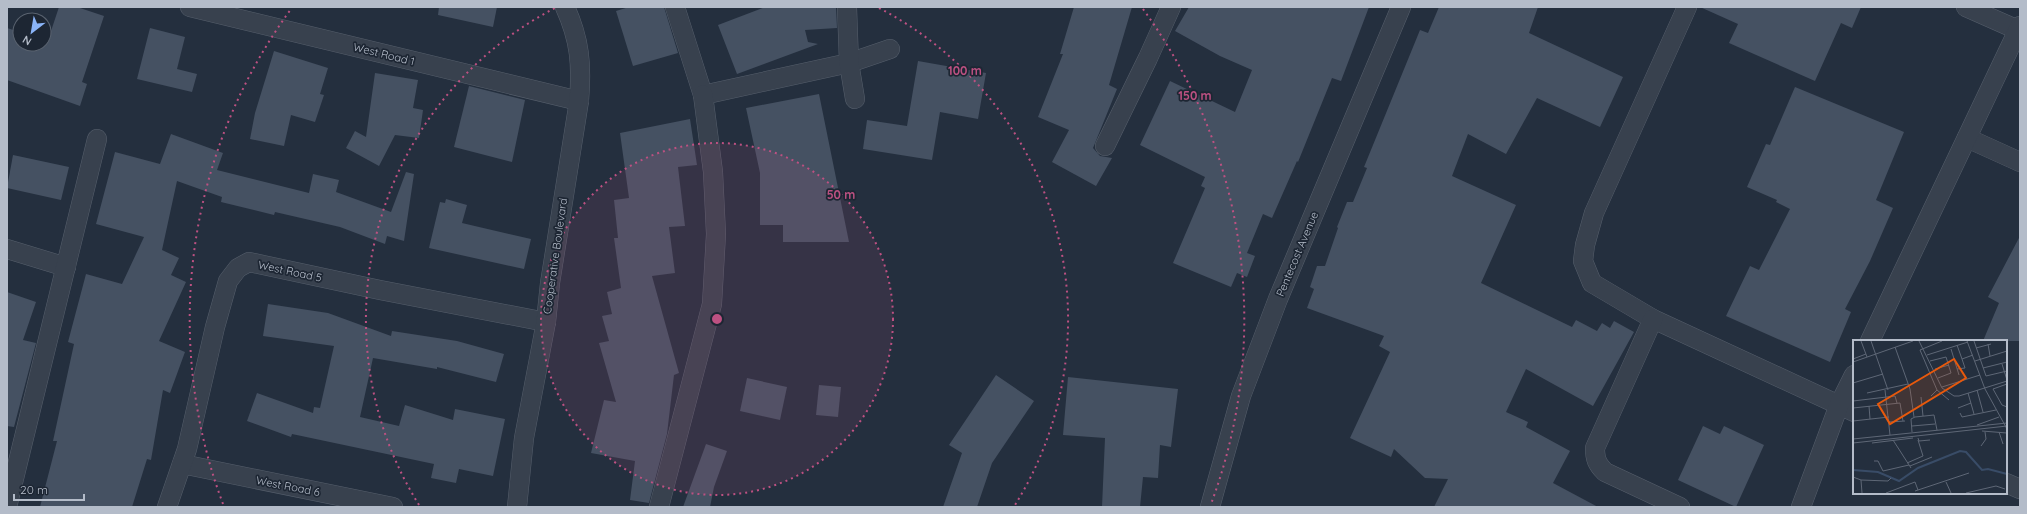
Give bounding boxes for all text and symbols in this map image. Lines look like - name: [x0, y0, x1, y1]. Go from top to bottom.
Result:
- north arrow: [12, 12, 52, 52]
- text: N: [20, 32, 34, 49]
- street label: West Road 1: [352, 40, 416, 68]
- text: 100 m: [948, 63, 982, 78]
- text: 150 m: [1178, 88, 1212, 103]
- text: 50 m: [827, 187, 855, 202]
- street label: Cooperative Boulevard: [540, 197, 570, 315]
- street label: Pentecost Avenue: [1273, 209, 1321, 299]
- street label: West Road 5: [257, 257, 323, 285]
- centre of rings: [710, 312, 724, 326]
- inset map: [1853, 340, 2007, 494]
- street label: West Road 6: [255, 473, 321, 499]
- scale bar: [14, 476, 84, 502]
- text: 20 m: [20, 482, 48, 497]

